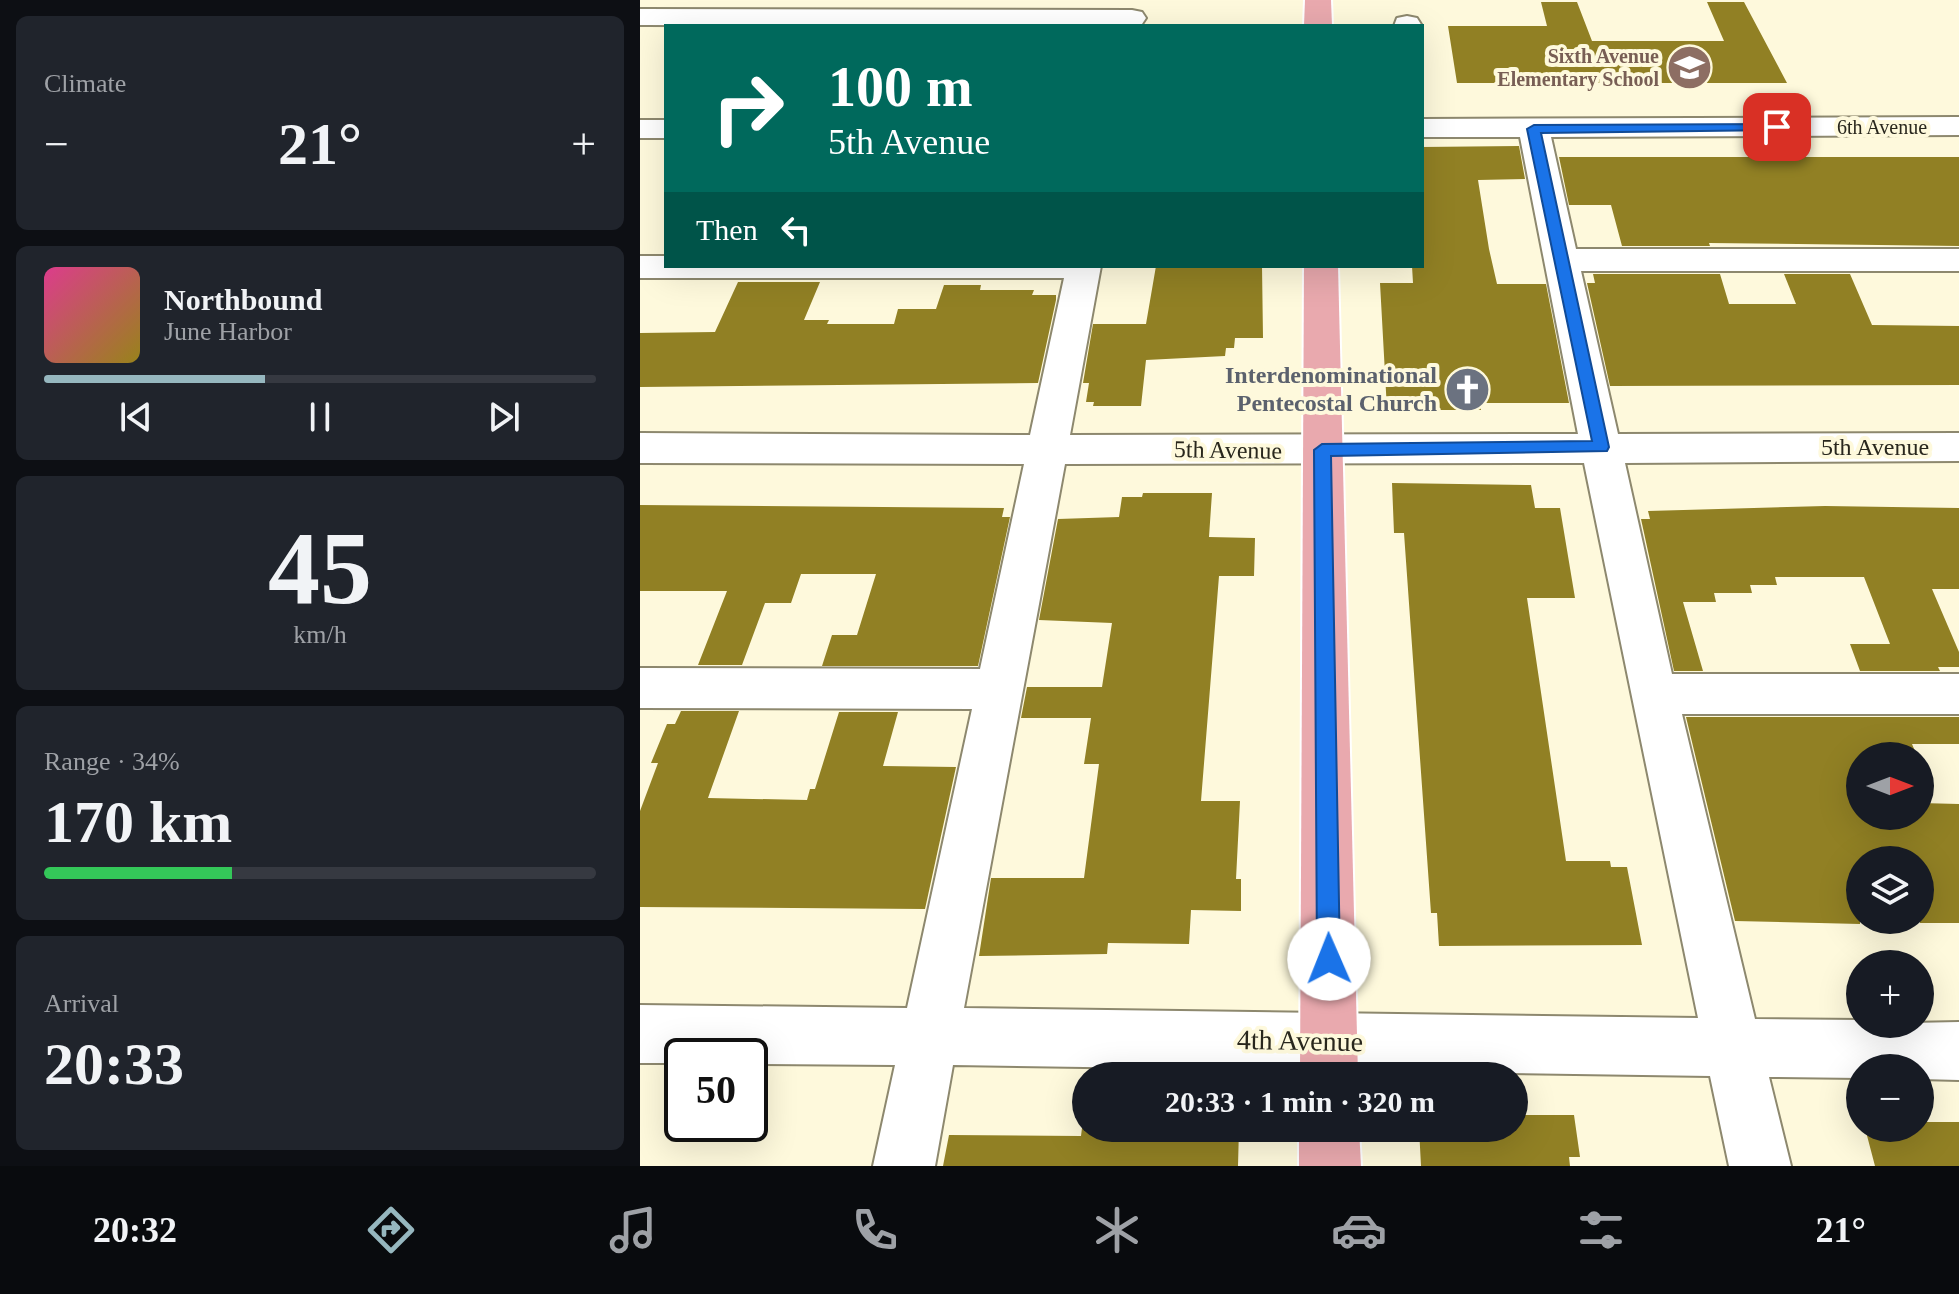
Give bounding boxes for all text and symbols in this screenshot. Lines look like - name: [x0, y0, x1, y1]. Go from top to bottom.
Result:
- school or university icon: Sixth Avenue Elementary School: [1666, 44, 1714, 92]
- place label: Sixth Avenue Elementary School: [1497, 45, 1659, 91]
- icon: right: [696, 56, 800, 160]
- text: 100 m: [828, 56, 973, 118]
- text: Climate: [44, 69, 126, 98]
- pin: [1743, 93, 1811, 161]
- icon: arrive: [1755, 105, 1799, 149]
- text: 21°: [278, 111, 362, 177]
- street label: 6th Avenue: [1837, 116, 1927, 138]
- text: −: [44, 120, 69, 169]
- text: +: [571, 120, 596, 169]
- text: 5th Avenue: [828, 122, 990, 162]
- icon: left: [774, 208, 818, 252]
- text: Then: [696, 213, 758, 246]
- text: Northbound: [164, 283, 322, 316]
- text: June Harbor: [164, 317, 292, 346]
- place label: Interdenominational Pentecostal Church: [1225, 362, 1437, 416]
- church icon: Interdenominational Pentecostal Church: [1444, 365, 1492, 413]
- icon: previous: [114, 395, 158, 439]
- icon: pause: [298, 395, 342, 439]
- icon: next: [482, 395, 526, 439]
- street label: 5th Avenue: [1821, 434, 1929, 460]
- street label: 5th Avenue: [1174, 436, 1282, 464]
- text: 45: [268, 510, 372, 625]
- text: km/h: [293, 620, 347, 649]
- north arrow: [1846, 742, 1934, 830]
- map controls: [1846, 742, 1934, 1142]
- text: Range · 34%: [44, 747, 180, 776]
- text: 170 km: [44, 789, 232, 855]
- button: layers: [1846, 846, 1934, 934]
- position arrow: [1287, 917, 1371, 1001]
- button: +: [1846, 950, 1934, 1038]
- text: Arrival: [44, 989, 119, 1018]
- street label: 4th Avenue: [1237, 1024, 1363, 1057]
- text: 20:33: [44, 1031, 184, 1097]
- speed limit sign: 50: [664, 1038, 768, 1142]
- button: −: [1846, 1054, 1934, 1142]
- text: 20:33 · 1 min · 320 m: [1165, 1085, 1435, 1118]
- icon: directions: [363, 1202, 419, 1258]
- icon: music: [605, 1202, 661, 1258]
- icon: phone: [847, 1202, 903, 1258]
- icon: climate: [1089, 1202, 1145, 1258]
- icon: car: [1331, 1202, 1387, 1258]
- icon: filters: [1573, 1202, 1629, 1258]
- text: 20:32: [93, 1210, 177, 1250]
- text: 21°: [1815, 1210, 1866, 1250]

